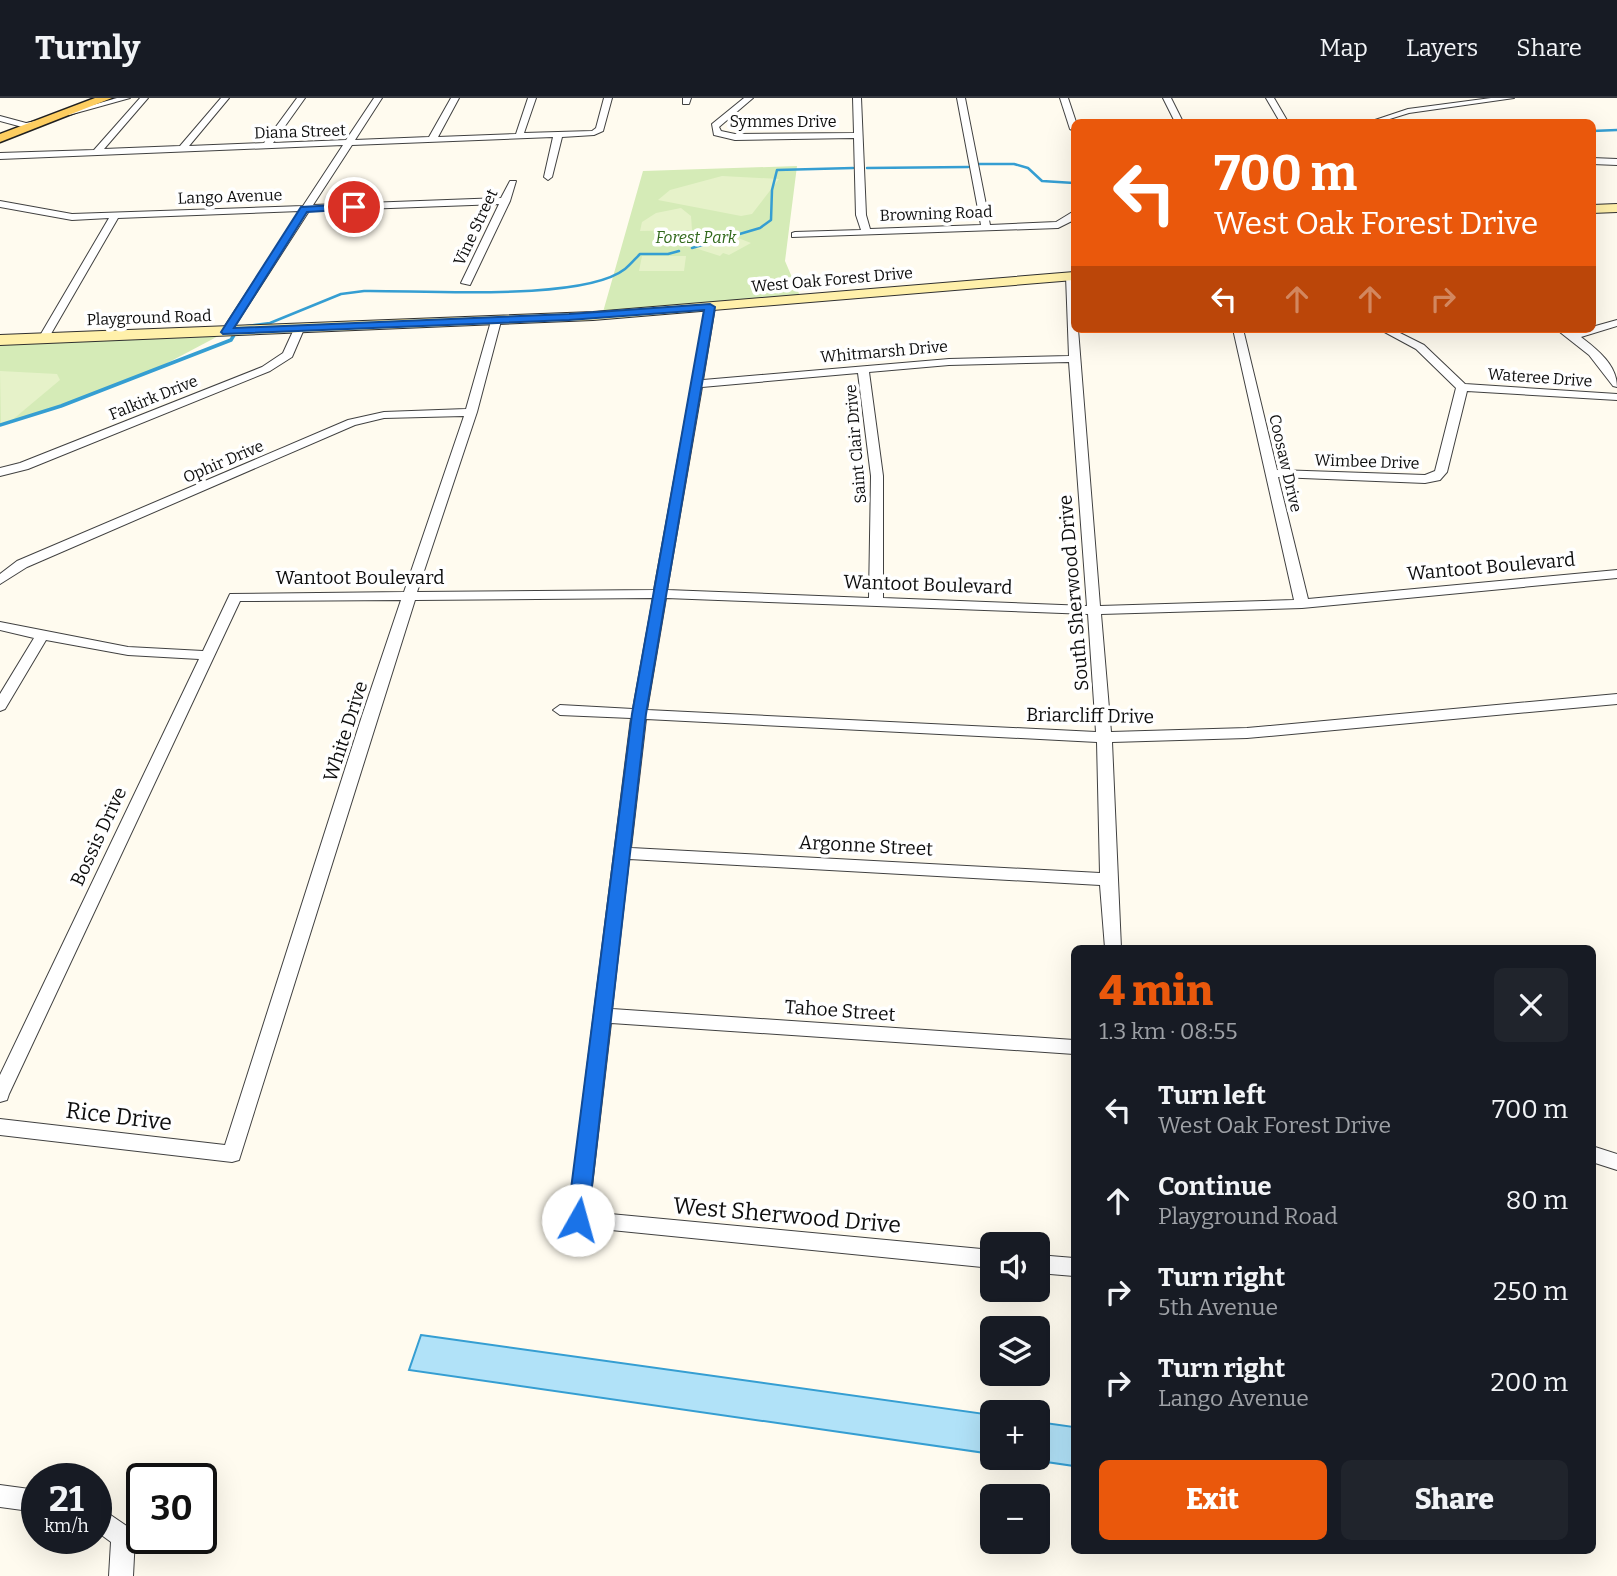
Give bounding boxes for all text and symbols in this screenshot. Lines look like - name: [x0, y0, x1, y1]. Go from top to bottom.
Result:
- text: Turnly: [35, 28, 140, 68]
- text: Map: [1320, 34, 1368, 62]
- text: Layers: [1406, 34, 1478, 62]
- text: Share: [1516, 34, 1582, 62]
- street label: Symmes Drive: [730, 112, 836, 131]
- street label: Diana Street: [254, 120, 346, 143]
- text: 700 m: [1214, 144, 1357, 203]
- icon: left: [1099, 147, 1190, 238]
- pin: [324, 177, 384, 237]
- street label: Lango Avenue: [177, 185, 283, 208]
- street label: Vine Street: [449, 186, 502, 269]
- icon: arrive: [335, 188, 373, 226]
- street label: Browning Road: [879, 202, 993, 225]
- text: West Oak Forest Drive: [1214, 204, 1538, 242]
- park label: Forest Park: [656, 228, 737, 247]
- street label: West Oak Forest Drive: [750, 263, 914, 296]
- icon: left: [1205, 280, 1243, 318]
- icon: ahead: [1278, 280, 1316, 318]
- icon: ahead: [1351, 280, 1389, 318]
- icon: right: [1424, 280, 1462, 318]
- street label: Playground Road: [86, 306, 212, 329]
- street label: Whitmarsh Drive: [820, 336, 949, 367]
- street label: Wateree Drive: [1487, 364, 1593, 391]
- street label: Falkirk Drive: [106, 371, 200, 424]
- street label: Saint Clair Drive: [841, 384, 870, 504]
- street label: Coosaw Drive: [1265, 412, 1306, 514]
- street label: Ophir Drive: [180, 436, 266, 487]
- street label: Wimbee Drive: [1314, 450, 1420, 473]
- street label: South Sherwood Drive: [1053, 494, 1094, 692]
- street label: Wantoot Boulevard: [1406, 548, 1576, 585]
- street label: Wantoot Boulevard: [276, 566, 444, 589]
- street label: Wantoot Boulevard: [843, 570, 1013, 599]
- street label: White Drive: [318, 678, 373, 784]
- street label: Briarcliff Drive: [1026, 703, 1154, 728]
- street label: Bossis Drive: [66, 783, 131, 889]
- street label: Argonne Street: [798, 831, 934, 861]
- text: 4 min: [1099, 966, 1213, 1016]
- button: close: [1494, 968, 1568, 1042]
- street label: Tahoe Street: [784, 995, 896, 1026]
- text: 1.3 km · 08:55: [1099, 1017, 1238, 1045]
- text: Turn left: [1158, 1080, 1266, 1111]
- icon: left: [1099, 1091, 1137, 1129]
- text: 700 m: [1492, 1094, 1568, 1125]
- street label: Rice Drive: [64, 1096, 174, 1136]
- text: West Oak Forest Drive: [1158, 1111, 1391, 1139]
- text: Continue: [1158, 1171, 1272, 1202]
- icon: ahead: [1099, 1182, 1137, 1220]
- position arrow: [541, 1183, 615, 1257]
- text: 80 m: [1506, 1185, 1568, 1216]
- street label: West Sherwood Drive: [672, 1191, 902, 1239]
- text: Playground Road: [1158, 1202, 1338, 1230]
- map controls: [980, 1232, 1050, 1554]
- button: sound: [980, 1232, 1050, 1302]
- text: Turn right: [1158, 1262, 1285, 1293]
- icon: right: [1099, 1273, 1137, 1311]
- text: 250 m: [1493, 1276, 1568, 1307]
- text: 5th Avenue: [1158, 1293, 1278, 1321]
- button: layers: [980, 1316, 1050, 1386]
- text: Turn right: [1158, 1353, 1285, 1384]
- icon: right: [1099, 1364, 1137, 1402]
- text: 200 m: [1491, 1367, 1568, 1398]
- text: Lango Avenue: [1158, 1384, 1309, 1412]
- button: +: [980, 1400, 1050, 1470]
- button: Exit: [1099, 1460, 1327, 1540]
- button: Share: [1341, 1460, 1568, 1540]
- speed limit sign: 30: [126, 1463, 217, 1554]
- text: 21: [49, 1478, 84, 1520]
- button: −: [980, 1484, 1050, 1554]
- text: km/h: [44, 1515, 89, 1537]

